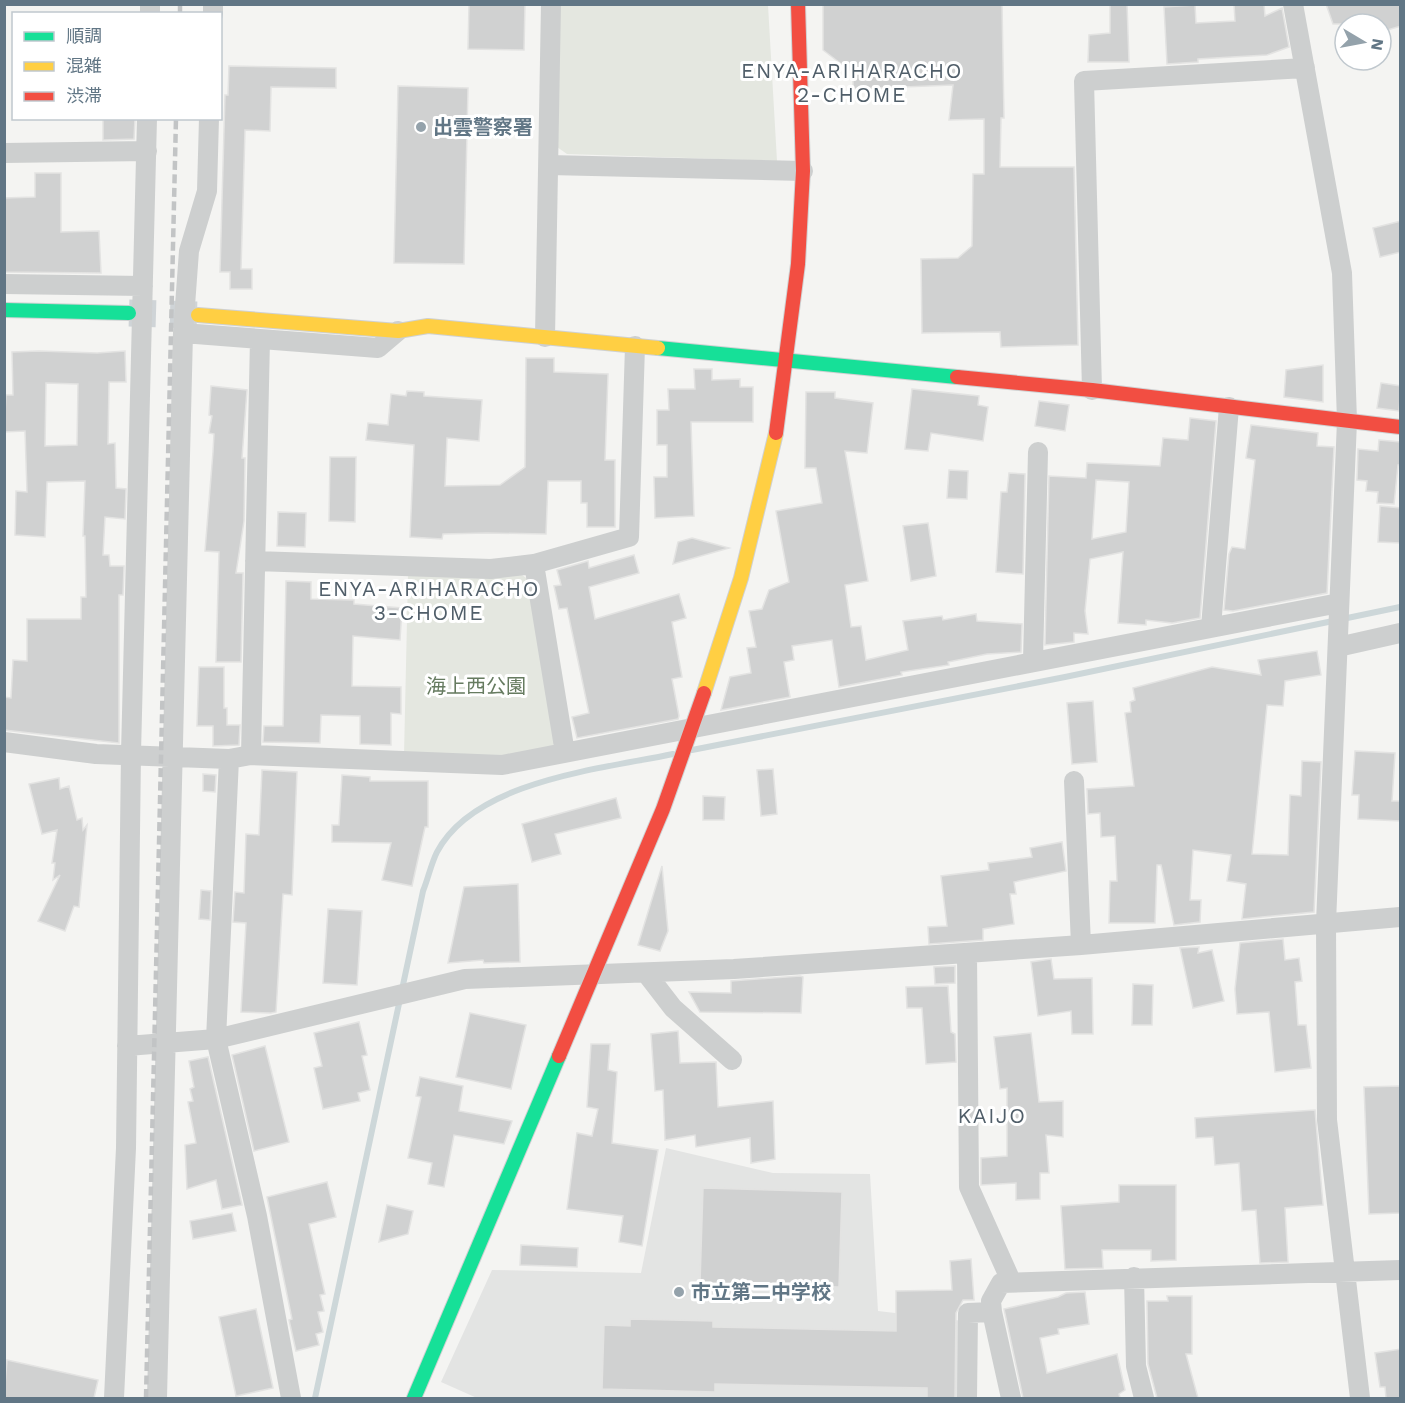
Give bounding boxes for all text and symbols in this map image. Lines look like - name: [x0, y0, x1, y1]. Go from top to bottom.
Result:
- legend: [12, 12, 222, 120]
- north arrow: [1333, 12, 1393, 72]
- text: 順調: [66, 25, 102, 46]
- text: N: [1367, 37, 1388, 52]
- text: 混雑: [66, 55, 102, 76]
- district label: ENYA-ARIHARACHO 2-CHOME: [741, 58, 963, 107]
- text: 渋滞: [66, 85, 102, 106]
- place label: 出雲警察署: [433, 115, 533, 139]
- marker: 出雲警察署: [414, 120, 428, 134]
- district label: ENYA-ARIHARACHO 3-CHOME: [318, 576, 540, 625]
- park label: 海上西公園: [426, 674, 526, 698]
- district label: KAIJO: [958, 1103, 1026, 1128]
- place label: 市立第二中学校: [691, 1280, 831, 1304]
- marker: 市立第二中学校: [672, 1285, 686, 1299]

